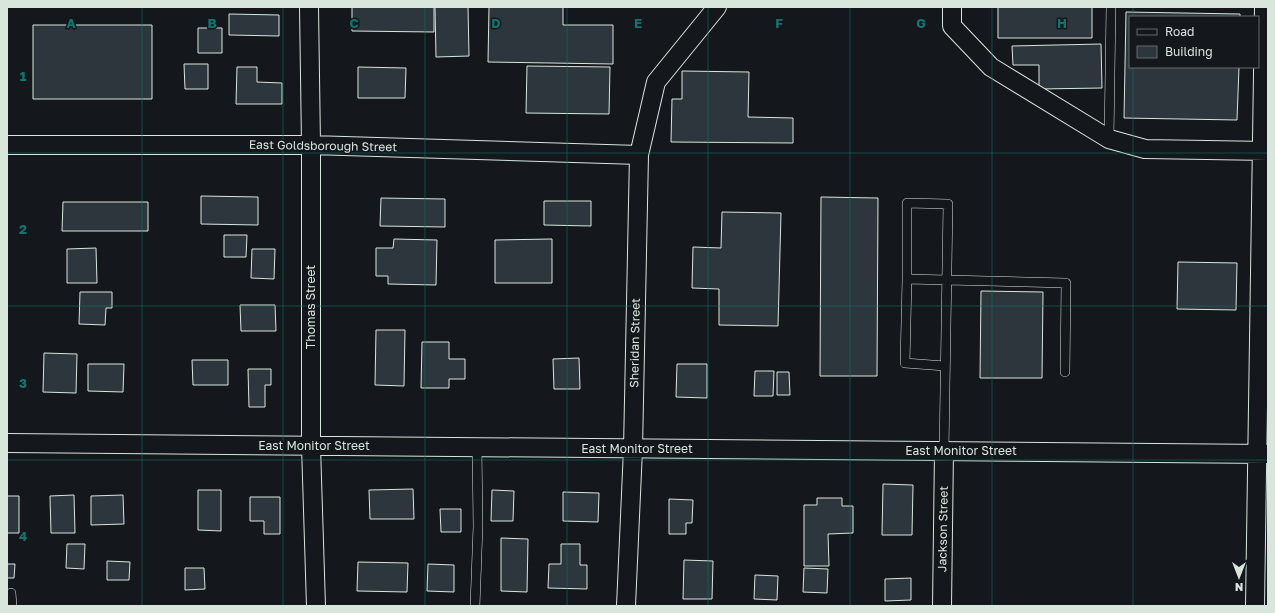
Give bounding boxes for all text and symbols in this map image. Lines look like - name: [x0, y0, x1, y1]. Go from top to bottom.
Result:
- text: A: [66, 15, 76, 31]
- text: B: [207, 15, 217, 31]
- text: C: [349, 15, 359, 31]
- text: D: [491, 15, 501, 31]
- text: E: [634, 15, 642, 31]
- text: F: [775, 15, 783, 31]
- text: G: [916, 15, 926, 31]
- text: H: [1057, 15, 1067, 31]
- legend: [1129, 16, 1259, 68]
- text: Road: [1165, 24, 1194, 39]
- text: Building: [1165, 44, 1213, 59]
- text: 1: [20, 68, 27, 84]
- street label: East Goldsborough Street: [249, 137, 397, 154]
- text: 2: [19, 221, 27, 237]
- street label: Thomas Street: [303, 265, 318, 349]
- street label: Sheridan Street: [626, 298, 643, 388]
- text: 3: [19, 375, 27, 391]
- street label: East Monitor Street: [258, 438, 370, 453]
- street label: East Monitor Street: [581, 441, 693, 456]
- street label: East Monitor Street: [905, 443, 1017, 458]
- street label: Jackson Street: [934, 486, 951, 572]
- text: 4: [19, 528, 27, 544]
- north arrow: [1219, 557, 1259, 597]
- text: N: [1235, 581, 1243, 594]

